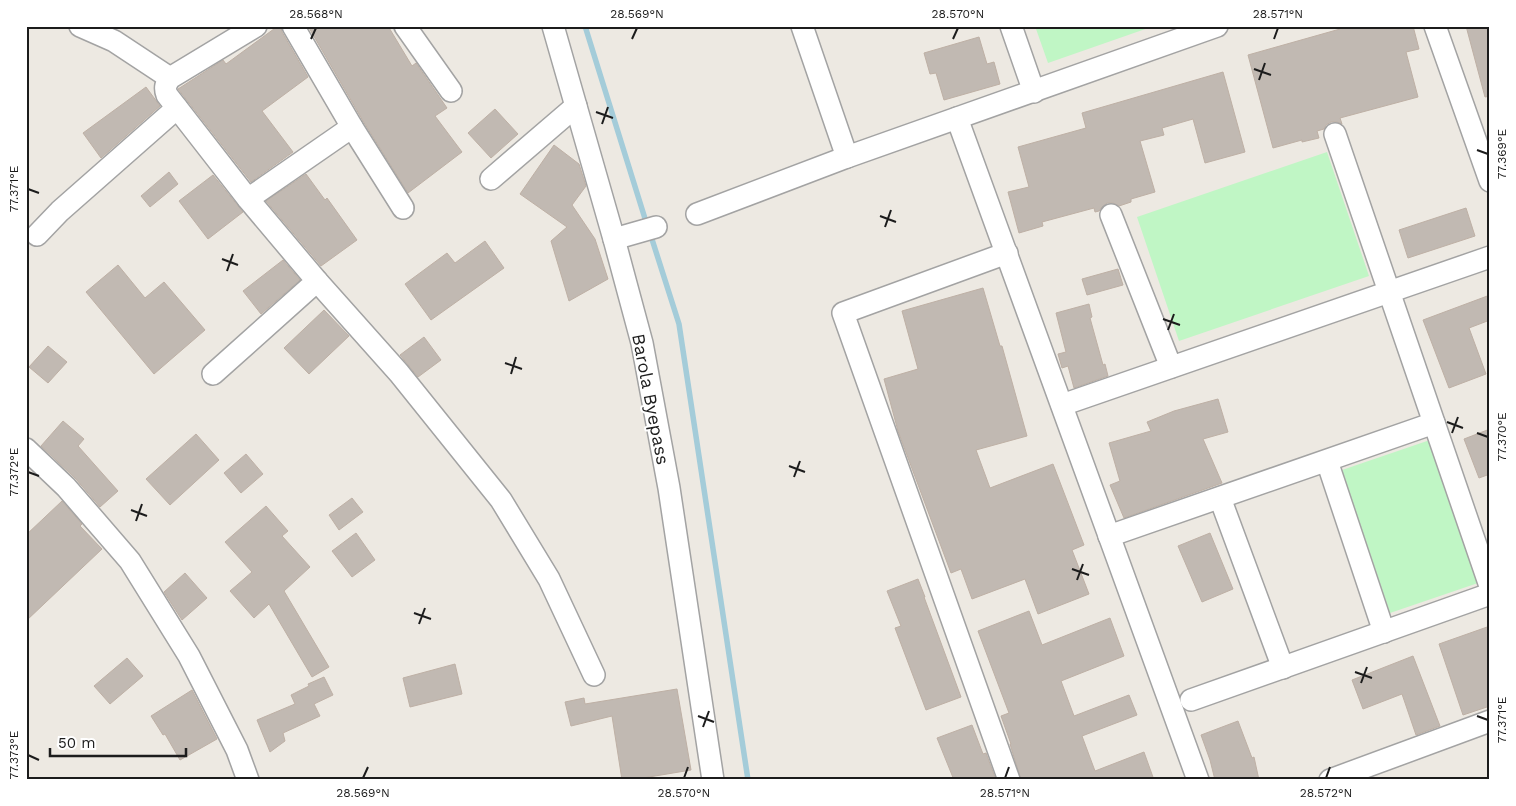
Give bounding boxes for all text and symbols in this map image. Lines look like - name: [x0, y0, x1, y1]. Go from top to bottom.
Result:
- text: 28.568°N: [289, 7, 343, 21]
- text: 28.569°N: [610, 7, 664, 21]
- text: 28.570°N: [932, 7, 984, 21]
- text: 28.571°N: [1253, 7, 1303, 21]
- text: 77.369°E: [1495, 128, 1509, 179]
- text: 77.371°E: [7, 165, 21, 212]
- street label: Barola Byepass: [628, 332, 674, 466]
- text: 77.370°E: [1495, 412, 1509, 462]
- text: 77.372°E: [7, 447, 21, 496]
- text: 77.371°E: [1495, 696, 1509, 743]
- scale bar: [50, 726, 186, 758]
- text: 77.373°E: [7, 730, 21, 779]
- text: 50 m: [58, 734, 95, 752]
- text: 28.569°N: [336, 786, 390, 800]
- text: 28.570°N: [658, 786, 710, 800]
- text: 28.571°N: [980, 786, 1030, 800]
- text: 28.572°N: [1300, 786, 1352, 800]

